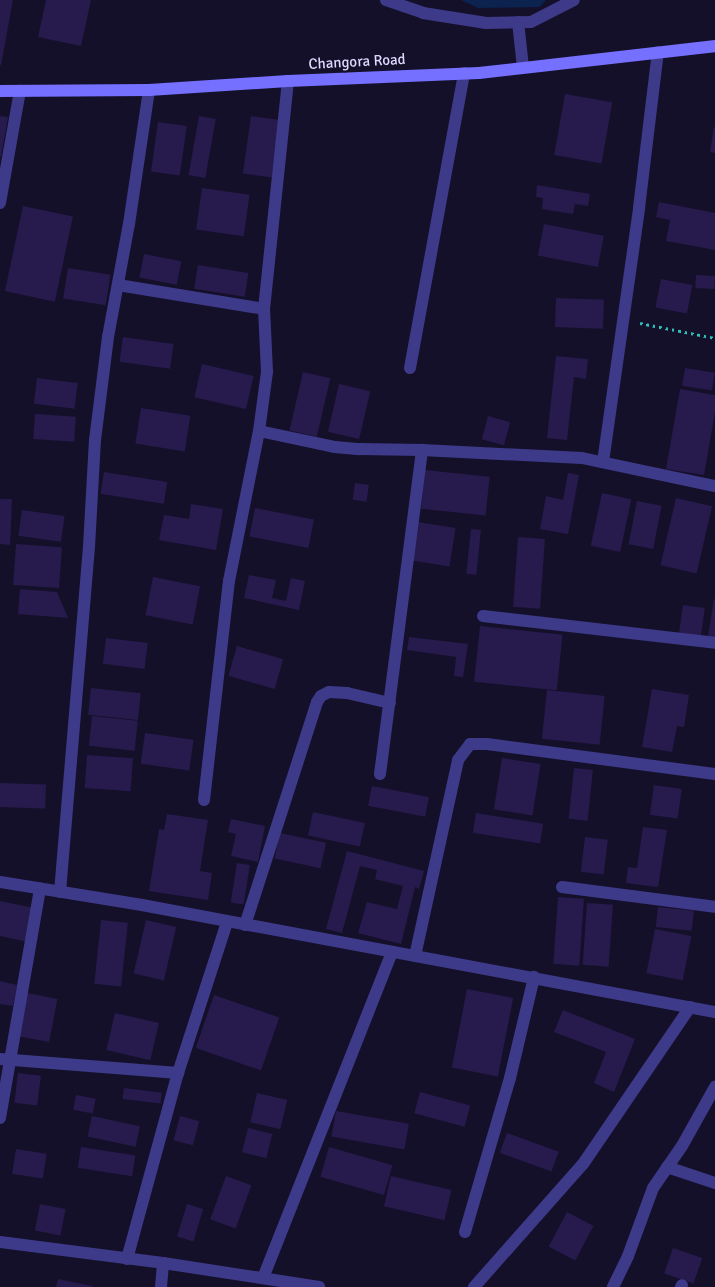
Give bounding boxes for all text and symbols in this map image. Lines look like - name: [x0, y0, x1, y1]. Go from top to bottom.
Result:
- street label: Changora Road: [308, 50, 406, 74]

